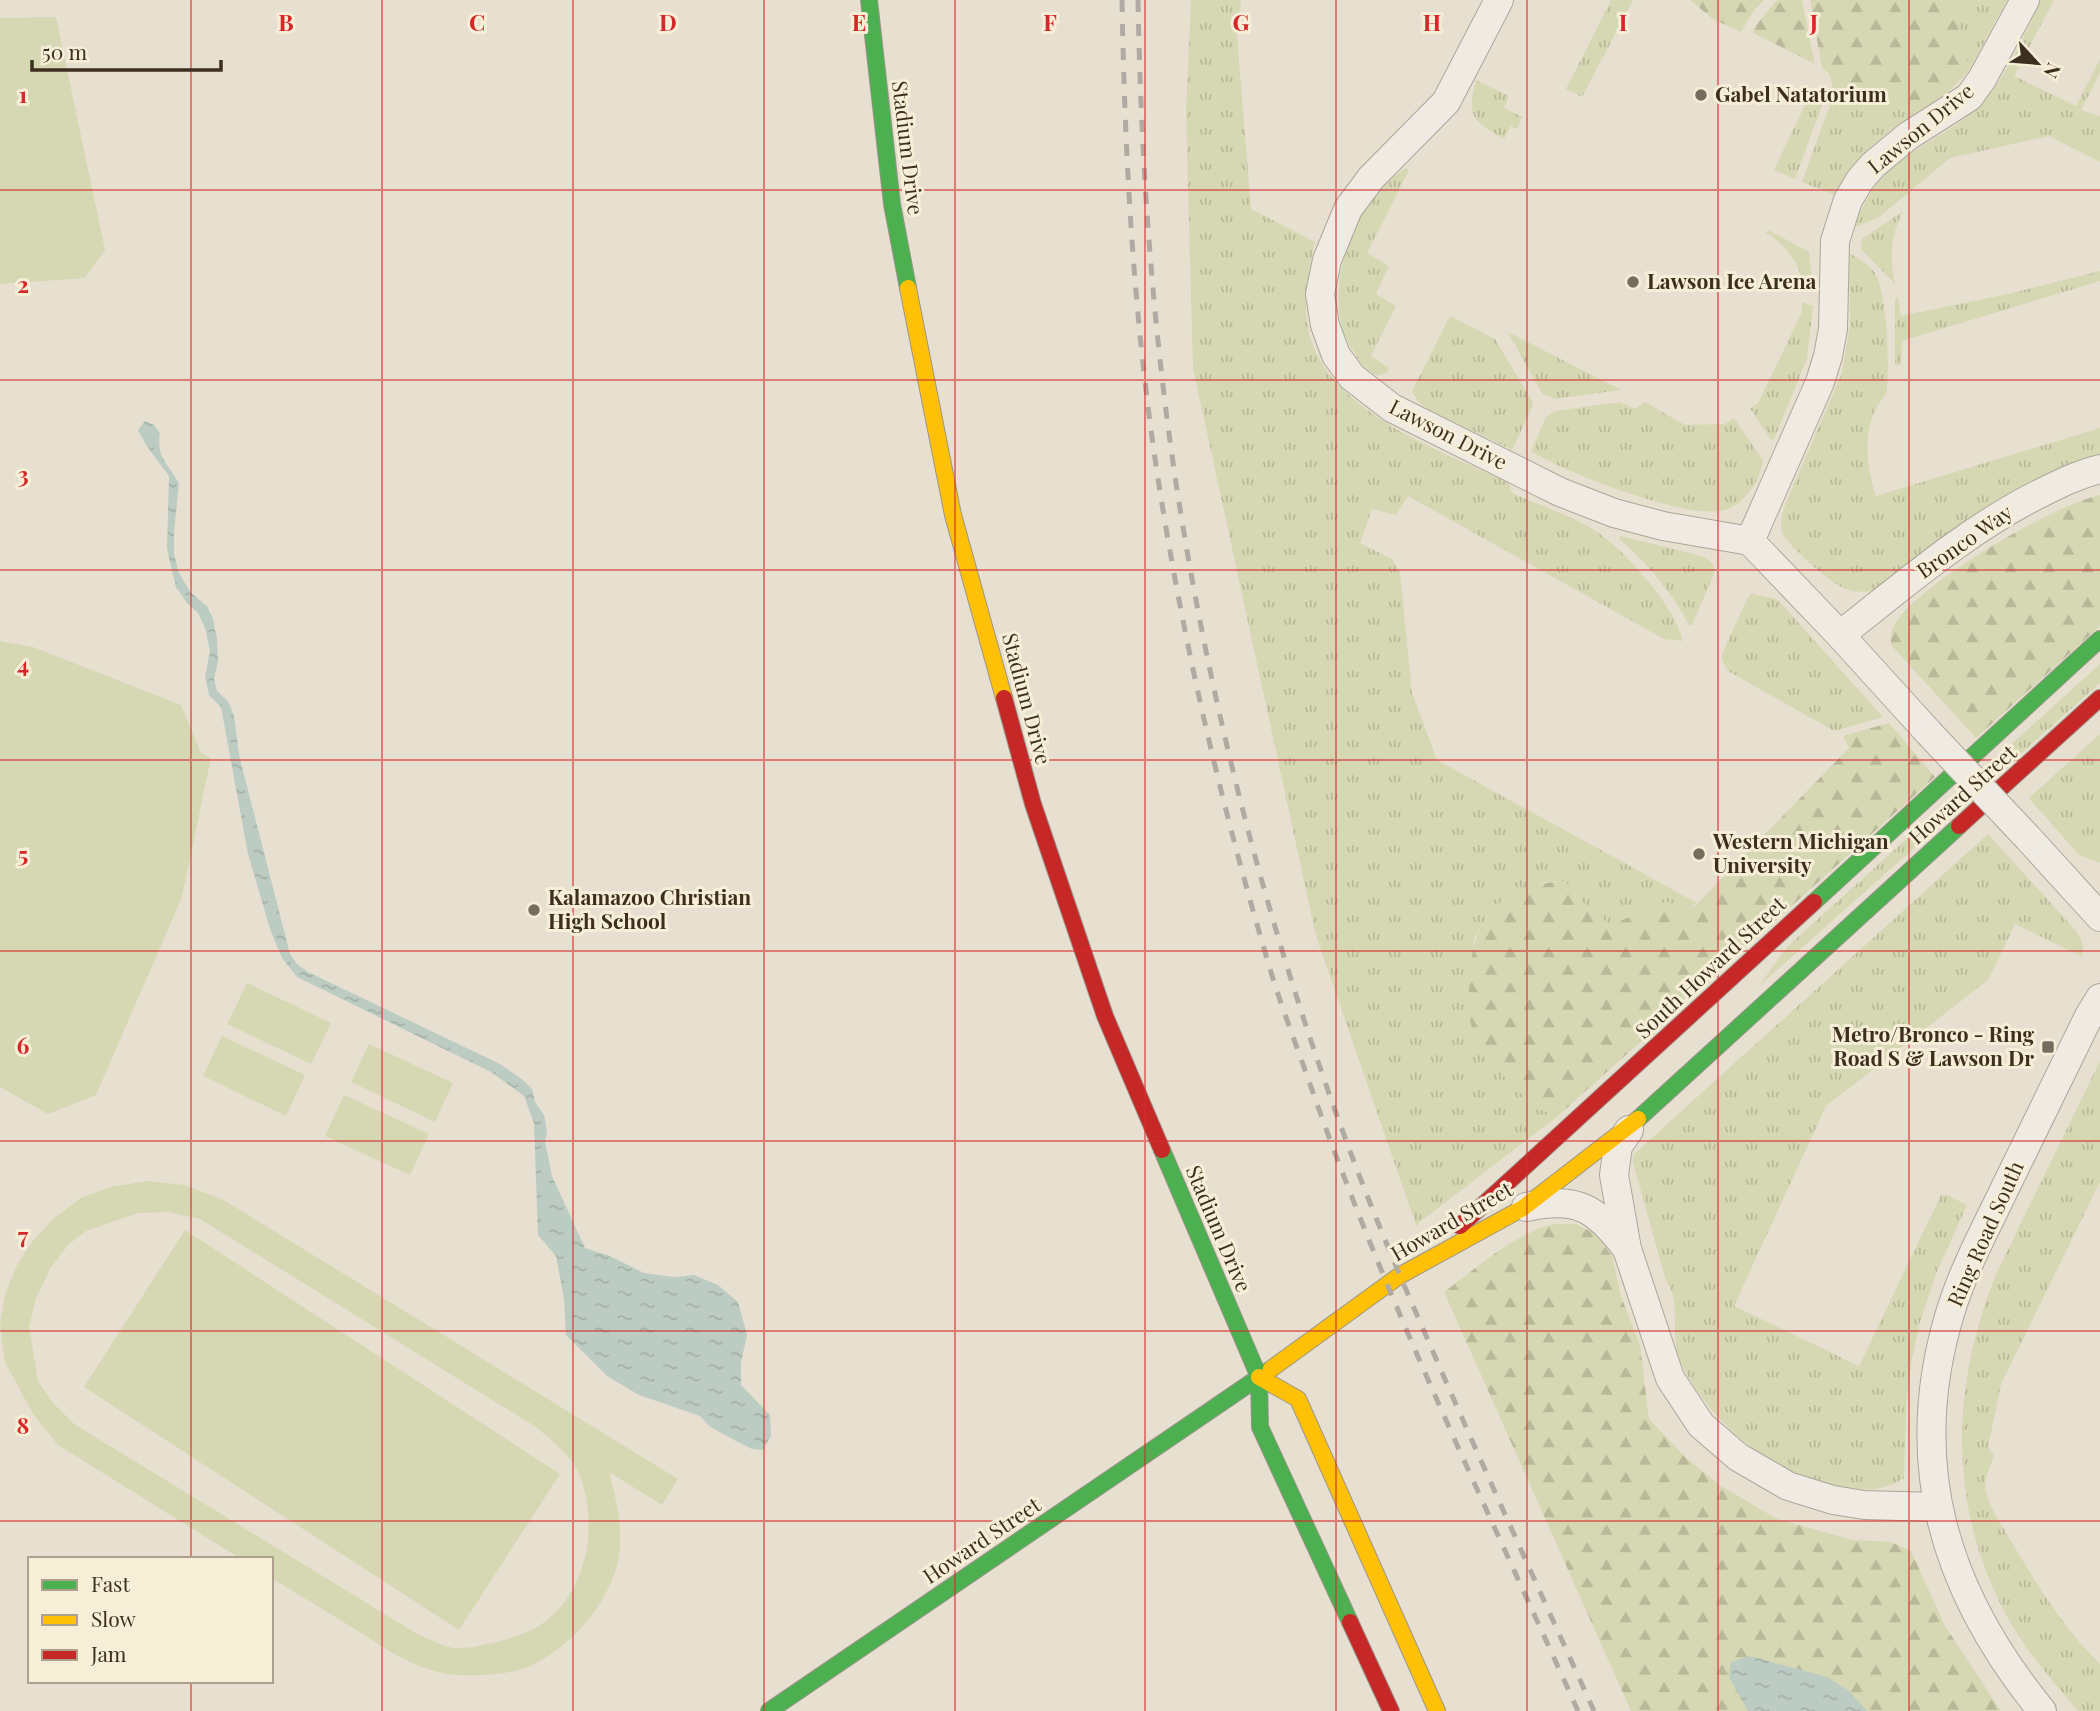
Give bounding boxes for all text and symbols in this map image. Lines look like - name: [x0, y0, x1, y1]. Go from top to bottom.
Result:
- text: B: [278, 6, 294, 37]
- text: C: [469, 6, 485, 37]
- text: D: [659, 6, 677, 37]
- text: E: [852, 6, 866, 37]
- text: F: [1043, 6, 1057, 37]
- text: G: [1233, 6, 1250, 37]
- text: H: [1423, 6, 1441, 37]
- text: I: [1619, 6, 1627, 37]
- text: J: [1809, 6, 1818, 37]
- scale bar: [32, 28, 220, 72]
- north arrow: [2002, 28, 2072, 98]
- text: 50 m: [42, 37, 88, 65]
- text: N: [2038, 59, 2068, 83]
- street label: Lawson Drive: [1861, 76, 1979, 179]
- text: 1: [19, 78, 28, 109]
- street label: Stadium Drive: [887, 79, 931, 216]
- place label: Gabel Natatorium: [1715, 79, 1887, 107]
- marker: Gabel Natatorium: [1693, 87, 1709, 103]
- place label: Lawson Ice Arena: [1647, 266, 1817, 294]
- text: 2: [17, 268, 29, 299]
- marker: Lawson Ice Arena: [1625, 274, 1641, 290]
- street label: Lawson Drive: [1385, 392, 1513, 475]
- text: 3: [17, 458, 29, 489]
- street label: Bronco Way: [1910, 497, 2018, 584]
- street label: Stadium Drive: [997, 630, 1059, 767]
- text: 4: [17, 648, 29, 679]
- street label: Howard Street: [1902, 737, 2022, 849]
- place label: Western Michigan University: [1712, 826, 1889, 878]
- text: 5: [18, 838, 28, 869]
- marker: Western Michigan University: [1691, 846, 1707, 862]
- place label: Kalamazoo Christian High School: [548, 882, 751, 934]
- street label: South Howard Street: [1628, 889, 1791, 1044]
- marker: Kalamazoo Christian High School: [526, 902, 542, 918]
- place label: Metro/Bronco - Ring Road S & Lawson Dr: [1832, 1019, 2034, 1071]
- text: 6: [17, 1029, 30, 1060]
- marker: Metro/Bronco - Ring Road S & Lawson Dr: [2040, 1039, 2056, 1055]
- street label: Ring Road South: [1940, 1156, 2029, 1310]
- street label: Stadium Drive: [1181, 1161, 1259, 1296]
- street label: Howard Street: [1385, 1174, 1517, 1266]
- text: 7: [18, 1219, 29, 1250]
- text: 8: [17, 1409, 29, 1440]
- street label: Howard Street: [917, 1489, 1046, 1589]
- legend: [28, 1557, 273, 1683]
- text: Fast: [91, 1569, 130, 1597]
- text: Slow: [91, 1604, 136, 1632]
- text: Jam: [90, 1639, 127, 1667]

